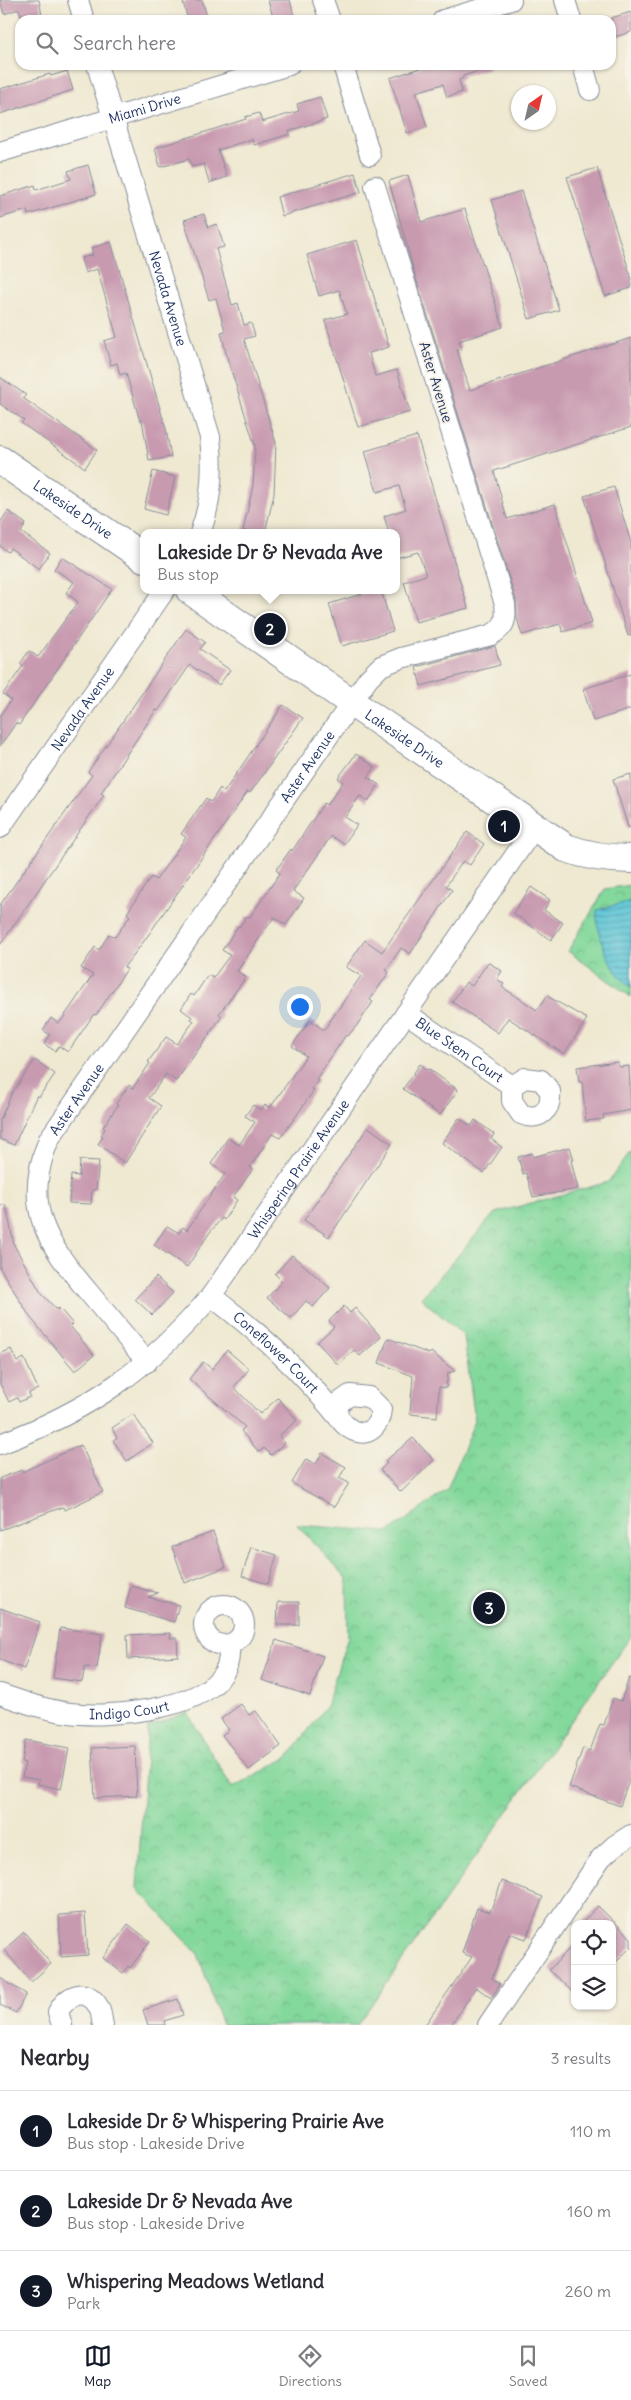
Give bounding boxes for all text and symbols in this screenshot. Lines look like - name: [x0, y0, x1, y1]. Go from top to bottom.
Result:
- search box: [15, 15, 616, 70]
- icon: search: [33, 29, 61, 57]
- text: Search here: [73, 31, 176, 55]
- north arrow: [511, 85, 556, 130]
- street label: Miami Drive: [106, 89, 183, 128]
- street label: Nevada Avenue: [145, 249, 191, 348]
- street label: Aster Avenue: [415, 339, 457, 425]
- street label: Lakeside Drive: [30, 476, 116, 543]
- popup: [140, 529, 400, 594]
- text: Lakeside Dr & Nevada Ave: [157, 540, 383, 564]
- text: Bus stop: [157, 564, 219, 584]
- pin: 2: [254, 610, 286, 648]
- street label: Nevada Avenue: [47, 663, 118, 754]
- street label: Lakeside Drive: [361, 705, 448, 772]
- street label: Aster Avenue: [276, 727, 339, 806]
- pin: 1: [488, 807, 520, 845]
- your location: [287, 994, 313, 1020]
- street label: Blue Stem Court: [412, 1013, 507, 1086]
- street label: Aster Avenue: [45, 1060, 108, 1139]
- street label: Whispering Prairie Avenue: [244, 1096, 353, 1243]
- street label: Coneflower Court: [229, 1308, 323, 1397]
- pin: 3: [473, 1589, 505, 1627]
- street label: Indigo Court: [89, 1696, 171, 1723]
- map controls: [571, 1920, 616, 2010]
- button: locate: [571, 1920, 616, 1965]
- button: layers: [571, 1965, 616, 2010]
- text: Nearby: [20, 2044, 90, 2071]
- text: 3 results: [551, 2048, 611, 2068]
- text: Lakeside Dr & Whispering Prairie Ave: [67, 2109, 384, 2133]
- text: 1: [33, 2121, 39, 2141]
- text: 110 m: [570, 2121, 611, 2141]
- text: Bus stop · Lakeside Drive: [67, 2133, 245, 2153]
- text: Lakeside Dr & Nevada Ave: [67, 2189, 293, 2213]
- text: 2: [32, 2201, 40, 2221]
- text: 160 m: [567, 2201, 611, 2221]
- text: Bus stop · Lakeside Drive: [67, 2213, 245, 2233]
- text: Whispering Meadows Wetland: [67, 2269, 324, 2293]
- text: 3: [31, 2281, 41, 2301]
- text: 260 m: [565, 2281, 611, 2301]
- text: Park: [67, 2293, 100, 2313]
- tab: Map: [84, 2342, 112, 2390]
- tab: Directions: [279, 2342, 342, 2390]
- tab: Saved: [509, 2342, 547, 2390]

